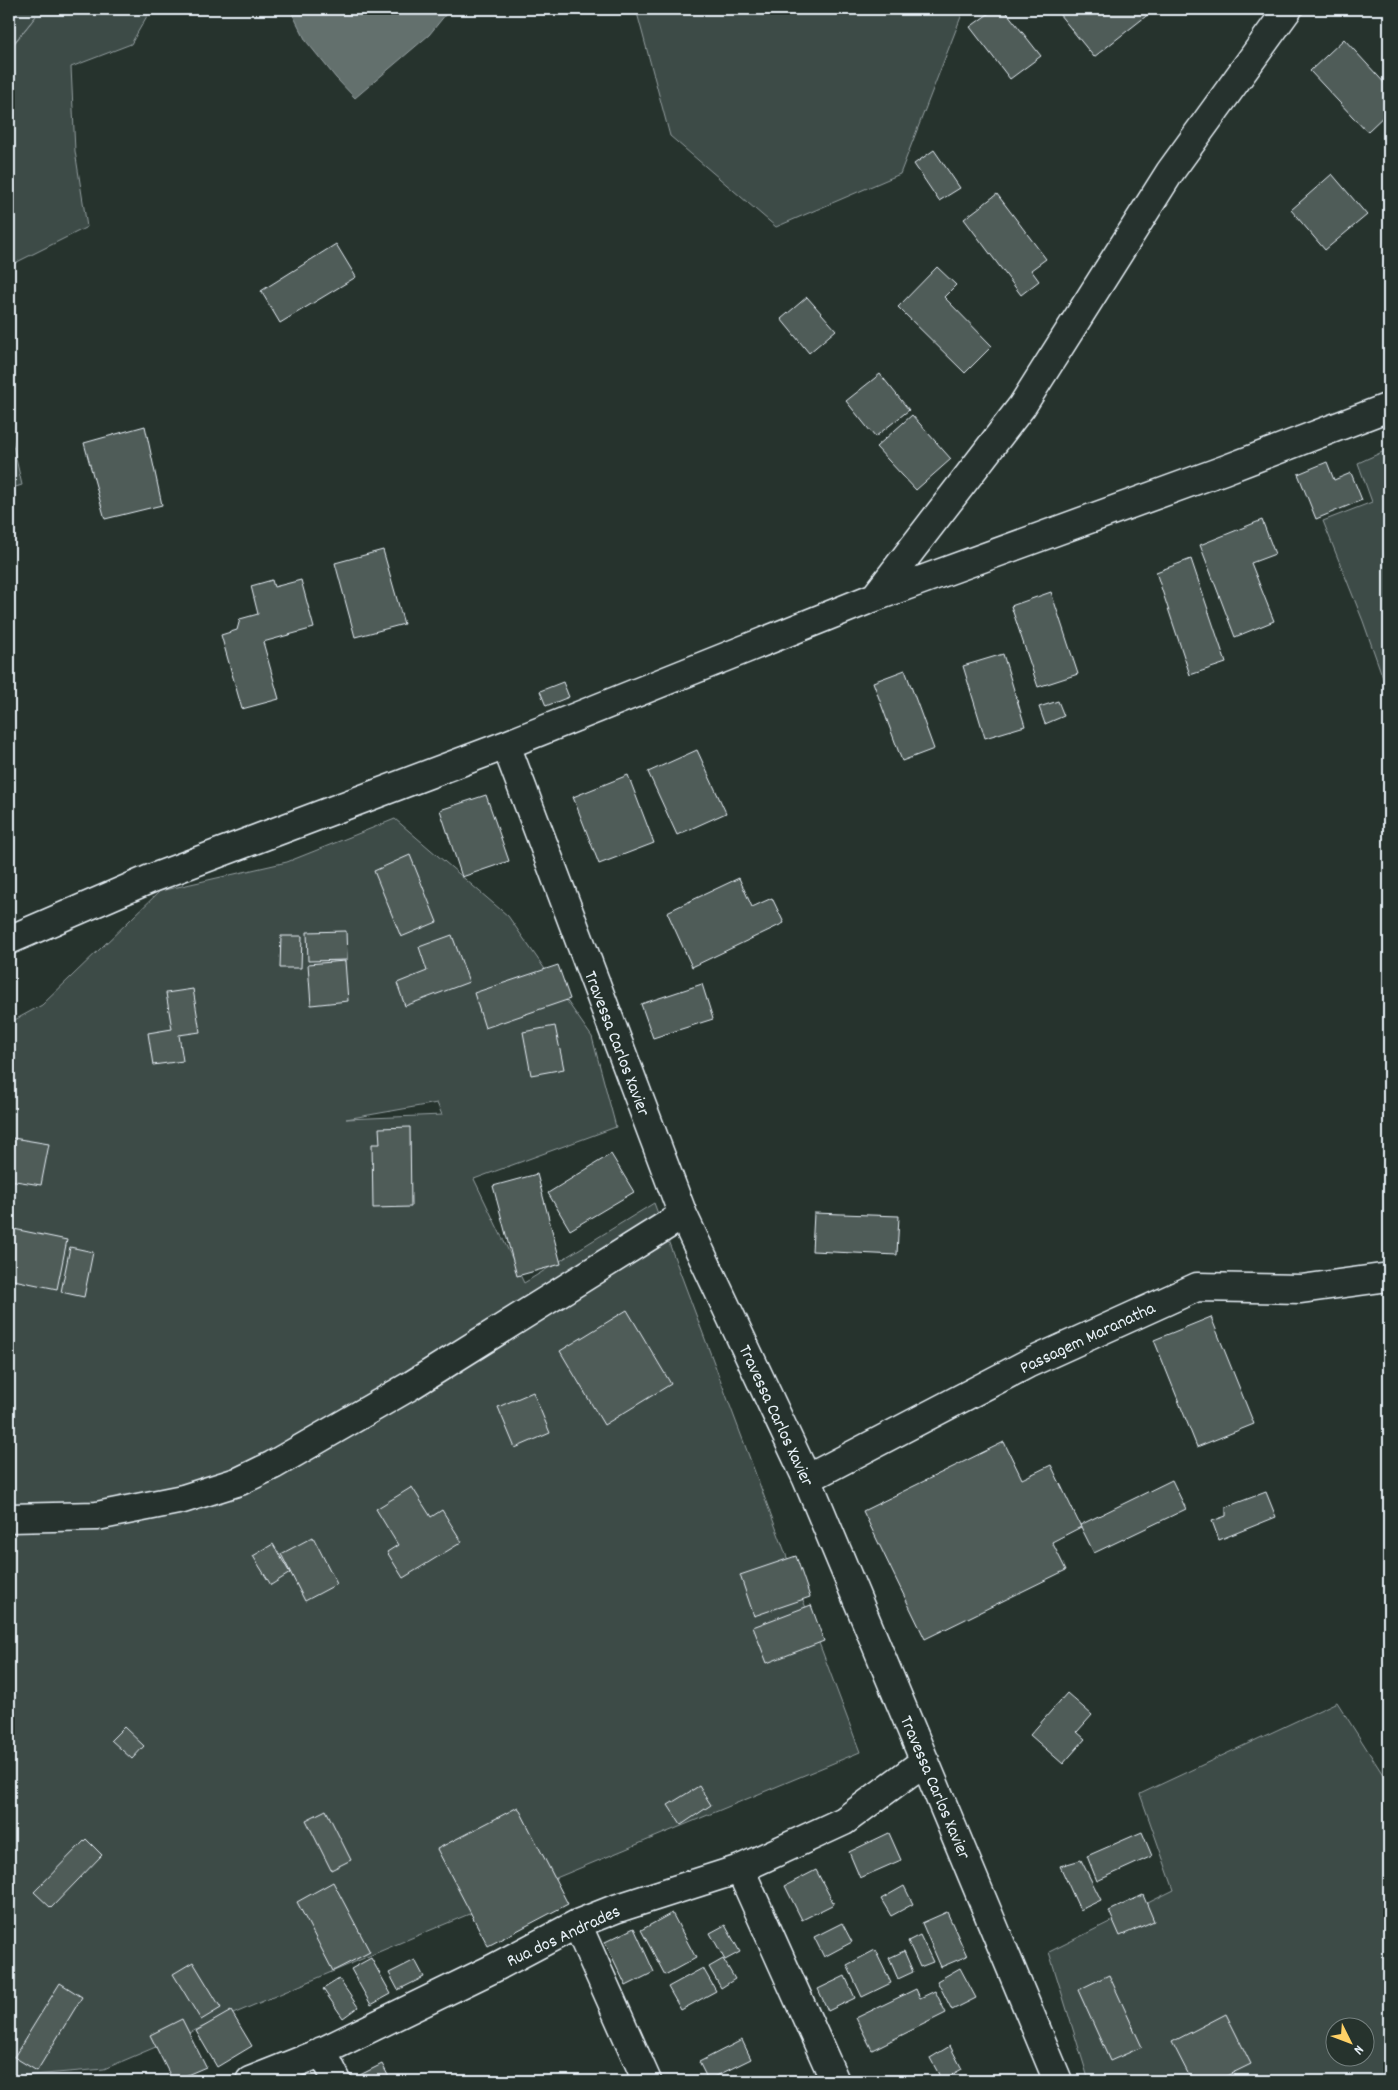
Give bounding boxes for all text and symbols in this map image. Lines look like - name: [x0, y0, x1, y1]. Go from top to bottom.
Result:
- street label: Travessa Carlos Xavier: [576, 968, 655, 1120]
- street label: Passagem Maranatha: [1016, 1297, 1160, 1382]
- street label: Travessa Carlos Xavier: [731, 1341, 819, 1491]
- street label: Travessa Carlos Xavier: [892, 1712, 975, 1864]
- street label: Rua dos Andrades: [503, 1900, 625, 1975]
- north arrow: [1326, 2018, 1376, 2068]
- text: N: [1348, 2040, 1368, 2059]

